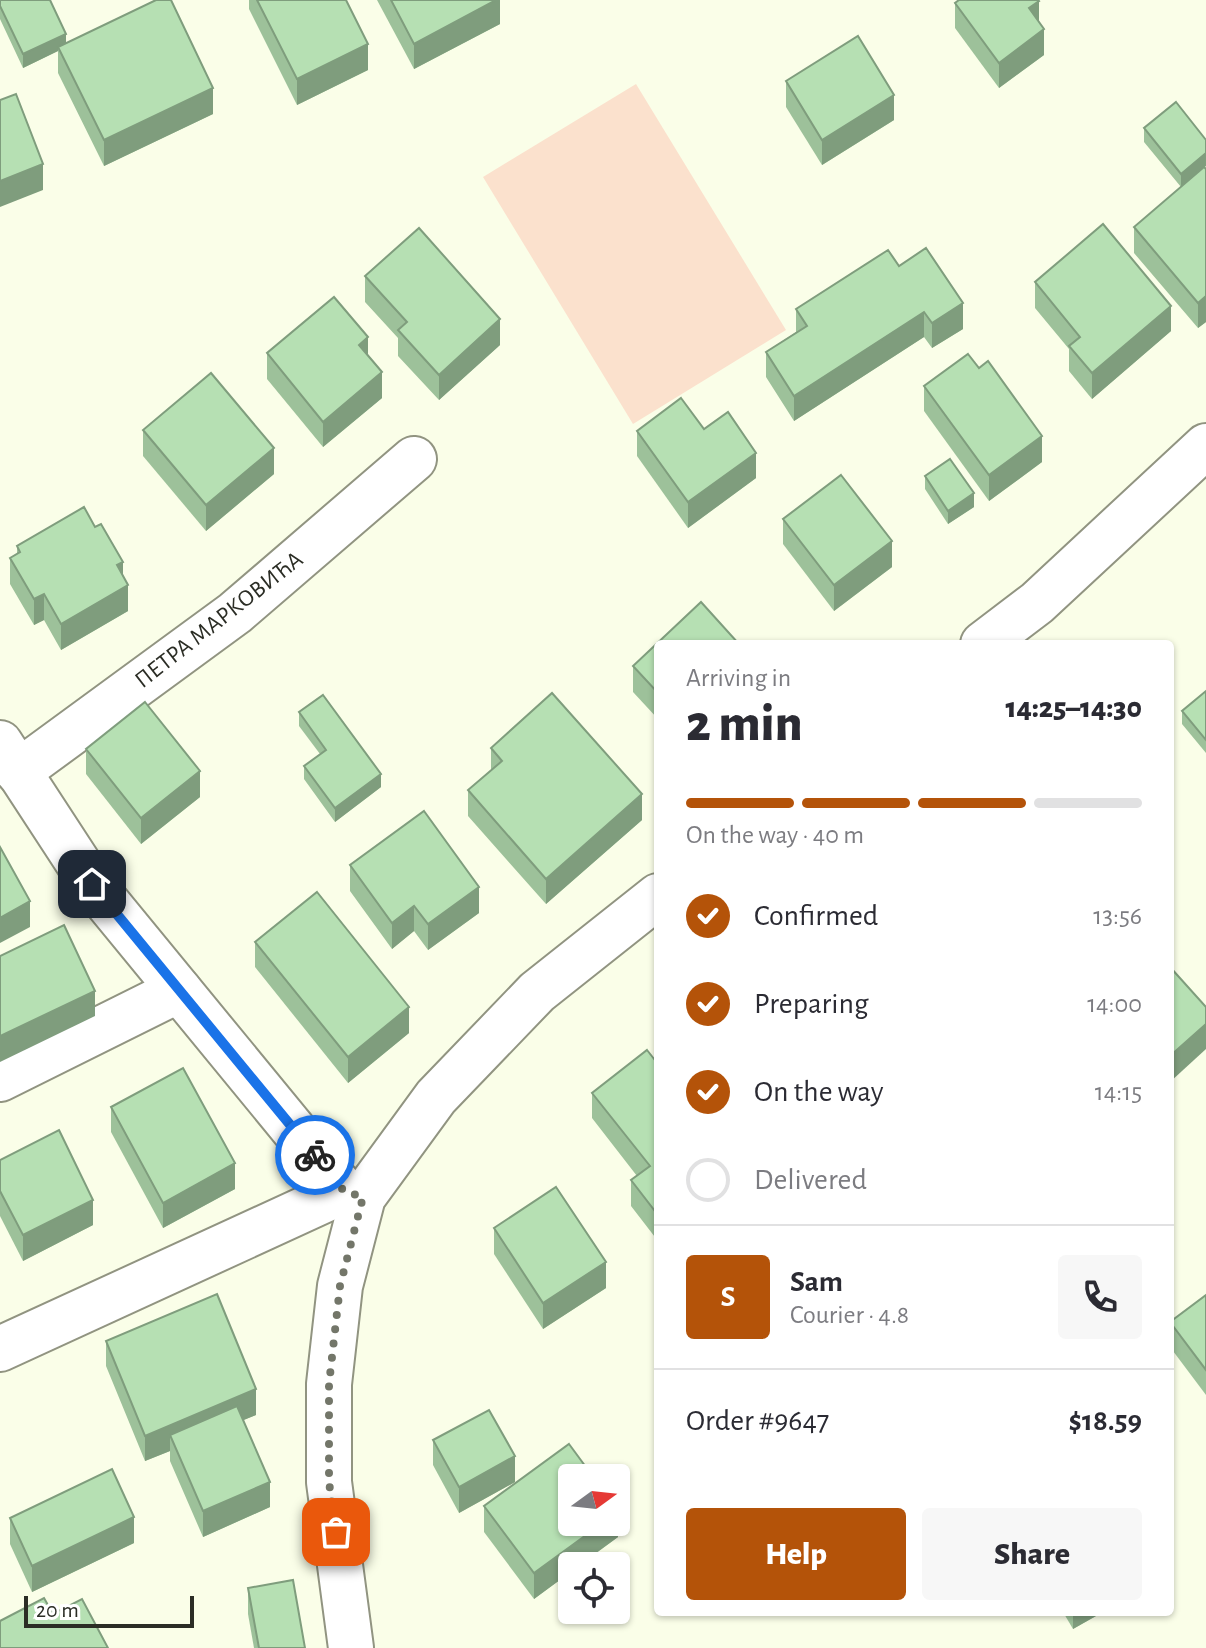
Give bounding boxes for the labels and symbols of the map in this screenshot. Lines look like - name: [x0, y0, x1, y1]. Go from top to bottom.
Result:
- street label: ПЕТРА МАРКОВИЋА: [131, 547, 307, 693]
- pin: [58, 850, 126, 918]
- courier: [275, 1115, 355, 1195]
- north arrow: [558, 1464, 630, 1536]
- pin: [302, 1498, 370, 1566]
- scale bar: [24, 1592, 194, 1628]

